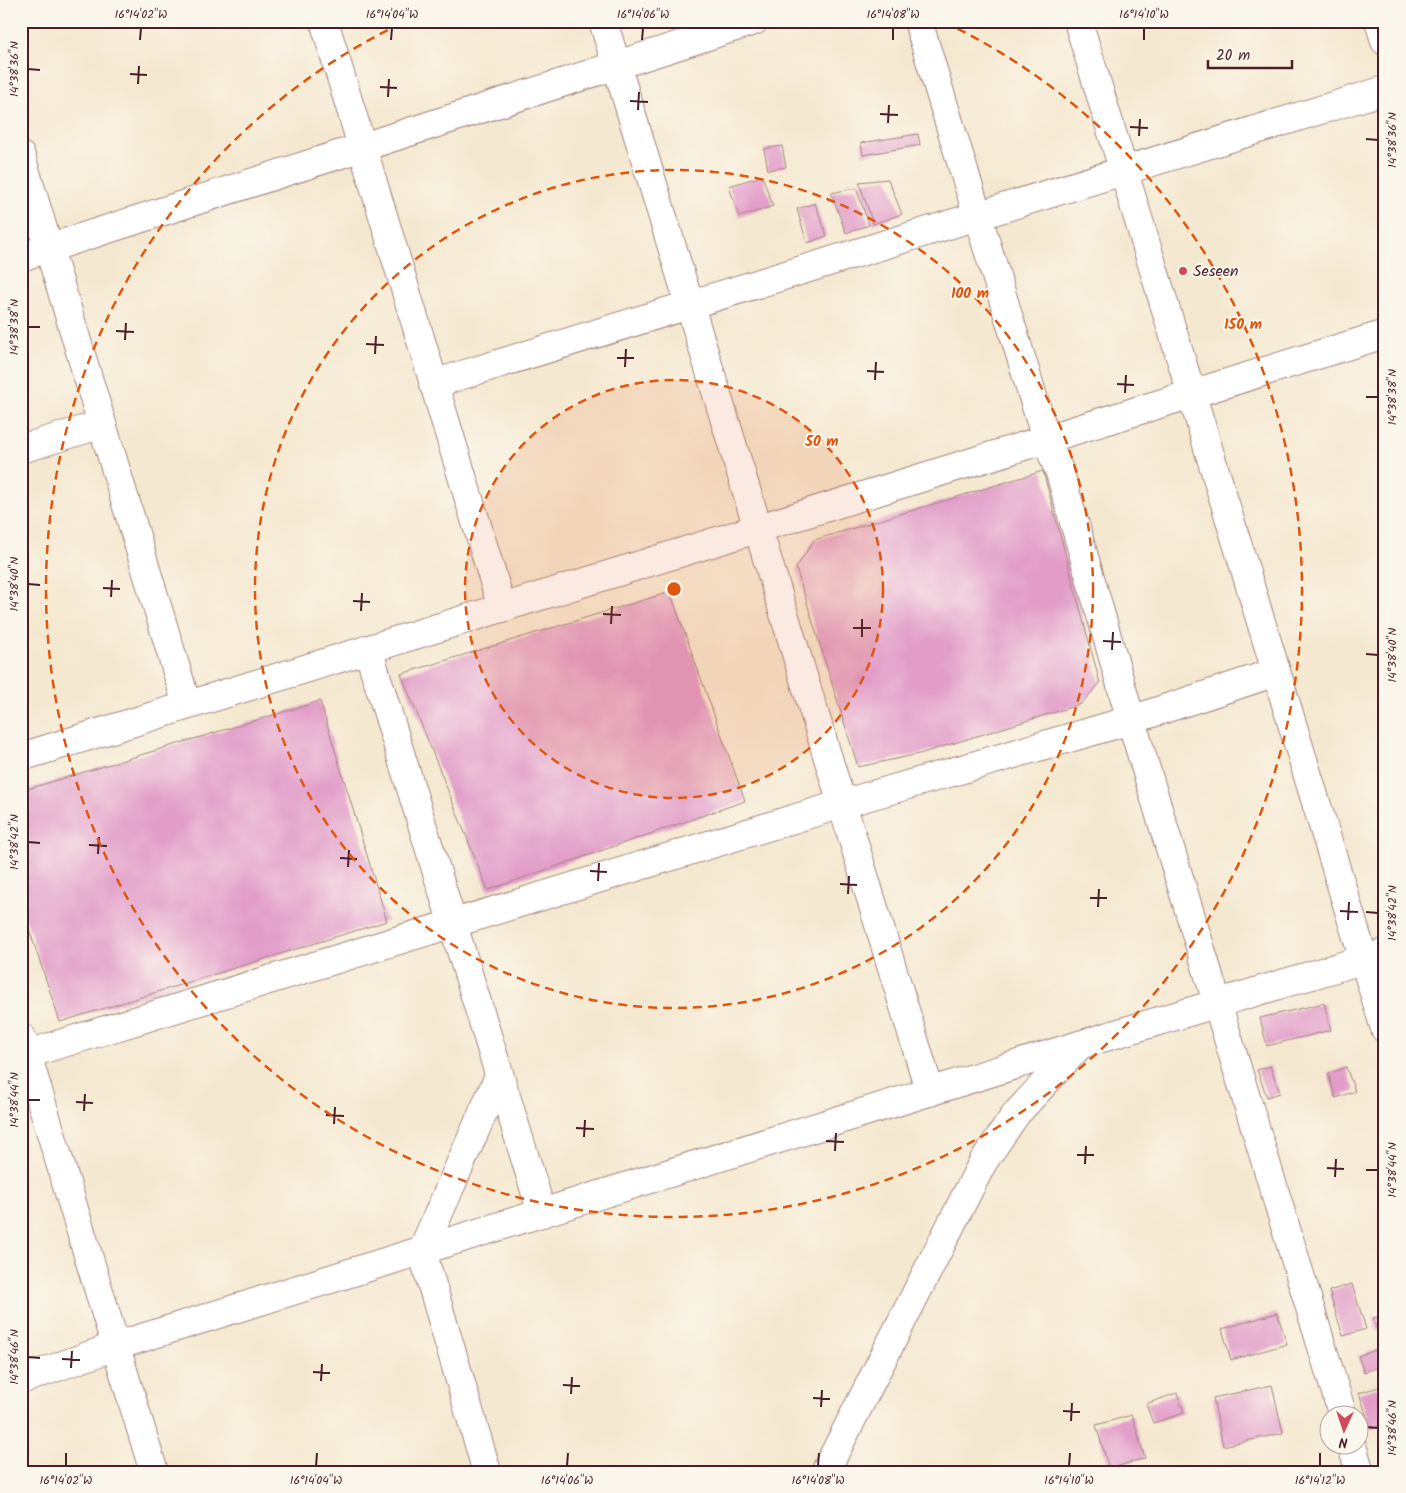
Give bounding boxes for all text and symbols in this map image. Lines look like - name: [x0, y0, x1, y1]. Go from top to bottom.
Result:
- text: 16°14'02"W: [115, 5, 167, 24]
- text: 16°14'04"W: [366, 5, 418, 24]
- text: 16°14'06"W: [617, 5, 669, 24]
- text: 16°14'08"W: [866, 5, 920, 24]
- text: 16°14'10"W: [1119, 5, 1169, 24]
- scale bar: [1208, 38, 1292, 70]
- text: 14°38'36"N: [5, 41, 24, 97]
- text: 20 m: [1216, 44, 1250, 68]
- text: 14°38'36"N: [1383, 112, 1402, 168]
- place label: Seseen: [1193, 259, 1238, 284]
- marker: Seseen: [1177, 265, 1189, 277]
- text: 100 m: [951, 282, 989, 306]
- text: 14°38'38"N: [5, 299, 24, 355]
- text: 150 m: [1224, 313, 1262, 337]
- text: 14°38'38"N: [1383, 369, 1402, 425]
- text: 50 m: [804, 430, 839, 454]
- text: 14°38'40"N: [5, 557, 24, 611]
- centre of rings: [665, 580, 683, 598]
- text: 14°38'40"N: [1383, 628, 1402, 682]
- text: 14°38'42"N: [5, 814, 24, 870]
- text: 14°38'42"N: [1383, 885, 1402, 941]
- text: 14°38'44"N: [5, 1072, 24, 1128]
- text: 14°38'44"N: [1383, 1142, 1402, 1198]
- text: 14°38'46"N: [5, 1329, 24, 1385]
- text: 14°38'46"N: [1383, 1400, 1402, 1456]
- north arrow: [1318, 1406, 1368, 1456]
- text: N: [1338, 1431, 1348, 1453]
- text: 16°14'02"W: [40, 1471, 92, 1490]
- text: 16°14'04"W: [290, 1471, 342, 1490]
- text: 16°14'06"W: [541, 1471, 593, 1490]
- text: 16°14'08"W: [791, 1471, 845, 1490]
- text: 16°14'10"W: [1044, 1471, 1094, 1490]
- text: 16°14'12"W: [1295, 1471, 1345, 1490]

